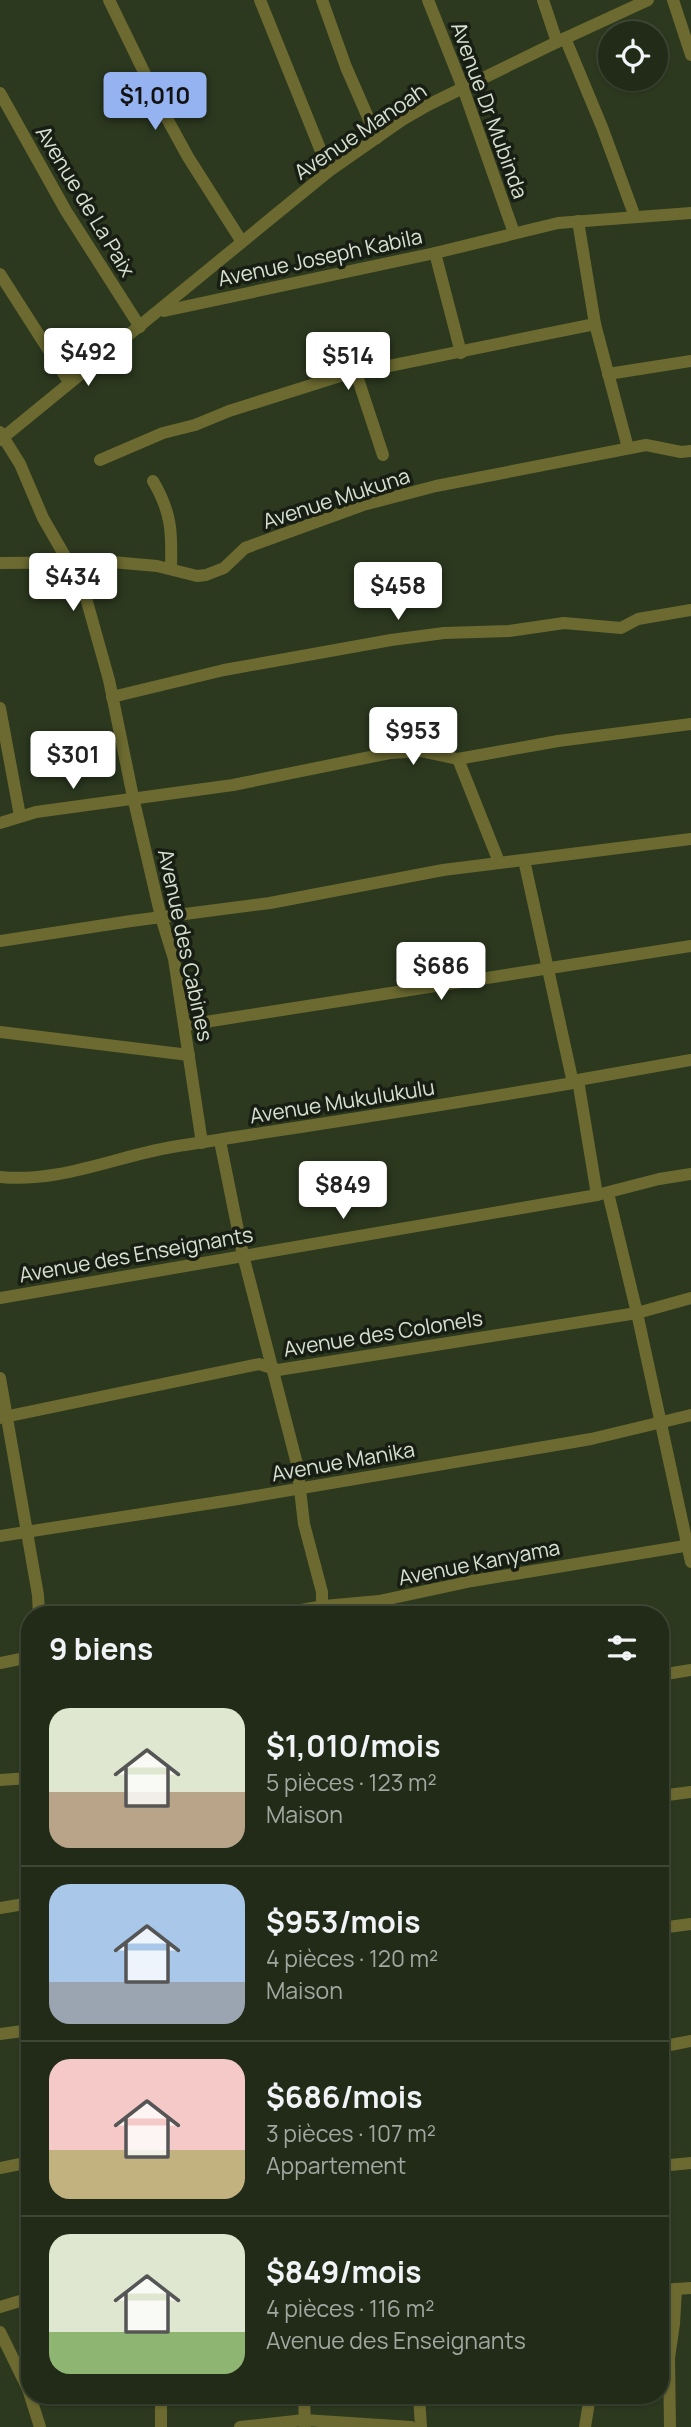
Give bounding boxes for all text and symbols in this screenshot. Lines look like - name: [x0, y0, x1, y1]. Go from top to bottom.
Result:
- street label: Avenue Dr Mubinda: [445, 18, 535, 202]
- map controls: [598, 21, 668, 91]
- button: locate: [598, 21, 668, 91]
- pin: $1,010: [98, 72, 212, 132]
- street label: Avenue Manoah: [288, 76, 432, 186]
- text: $1,010: [120, 79, 190, 111]
- street label: Avenue de La Paix: [30, 120, 142, 282]
- street label: Avenue Joseph Kabila: [215, 222, 425, 292]
- pin: $492: [47, 328, 129, 388]
- pin: $514: [307, 332, 389, 392]
- text: $492: [60, 335, 116, 367]
- text: $514: [322, 339, 374, 371]
- street label: Avenue Mukuna: [259, 461, 413, 535]
- pin: $434: [32, 554, 114, 613]
- text: $434: [45, 560, 101, 592]
- pin: $458: [357, 562, 439, 622]
- text: $458: [370, 569, 426, 601]
- pin: $953: [372, 708, 454, 767]
- text: $953: [385, 714, 441, 746]
- pin: $301: [32, 732, 114, 791]
- text: $301: [46, 738, 100, 770]
- street label: Avenue des Cabines: [152, 846, 220, 1044]
- pin: $686: [400, 942, 482, 1002]
- text: $686: [412, 949, 470, 981]
- street label: Avenue Mukulukulu: [248, 1073, 436, 1129]
- pin: $849: [302, 1162, 384, 1221]
- text: $849: [315, 1168, 371, 1200]
- street label: Avenue des Enseignants: [17, 1220, 255, 1288]
- street label: Avenue des Colonels: [281, 1303, 485, 1363]
- street label: Avenue Manika: [269, 1435, 417, 1487]
- street label: Avenue Kanyama: [396, 1533, 562, 1591]
- text: 9 biens: [49, 1628, 153, 1669]
- icon: filters: [603, 1629, 641, 1667]
- text: $1,010/mois: [266, 1725, 441, 1766]
- icon: home: [105, 1736, 189, 1820]
- text: 5 pièces · 123 m²: [266, 1766, 437, 1798]
- text: Maison: [266, 1798, 343, 1830]
- text: $953/mois: [266, 1901, 421, 1942]
- icon: home: [105, 1912, 189, 1996]
- text: 4 pièces · 120 m²: [266, 1942, 438, 1974]
- text: Maison: [266, 1974, 343, 2006]
- text: $686/mois: [266, 2076, 423, 2117]
- icon: home: [105, 2087, 189, 2171]
- text: 3 pièces · 107 m²: [266, 2117, 436, 2149]
- text: Appartement: [266, 2149, 406, 2181]
- text: $849/mois: [266, 2251, 421, 2292]
- icon: home: [105, 2262, 189, 2346]
- text: 4 pièces · 116 m²: [266, 2292, 434, 2324]
- text: Avenue des Enseignants: [266, 2324, 526, 2356]

